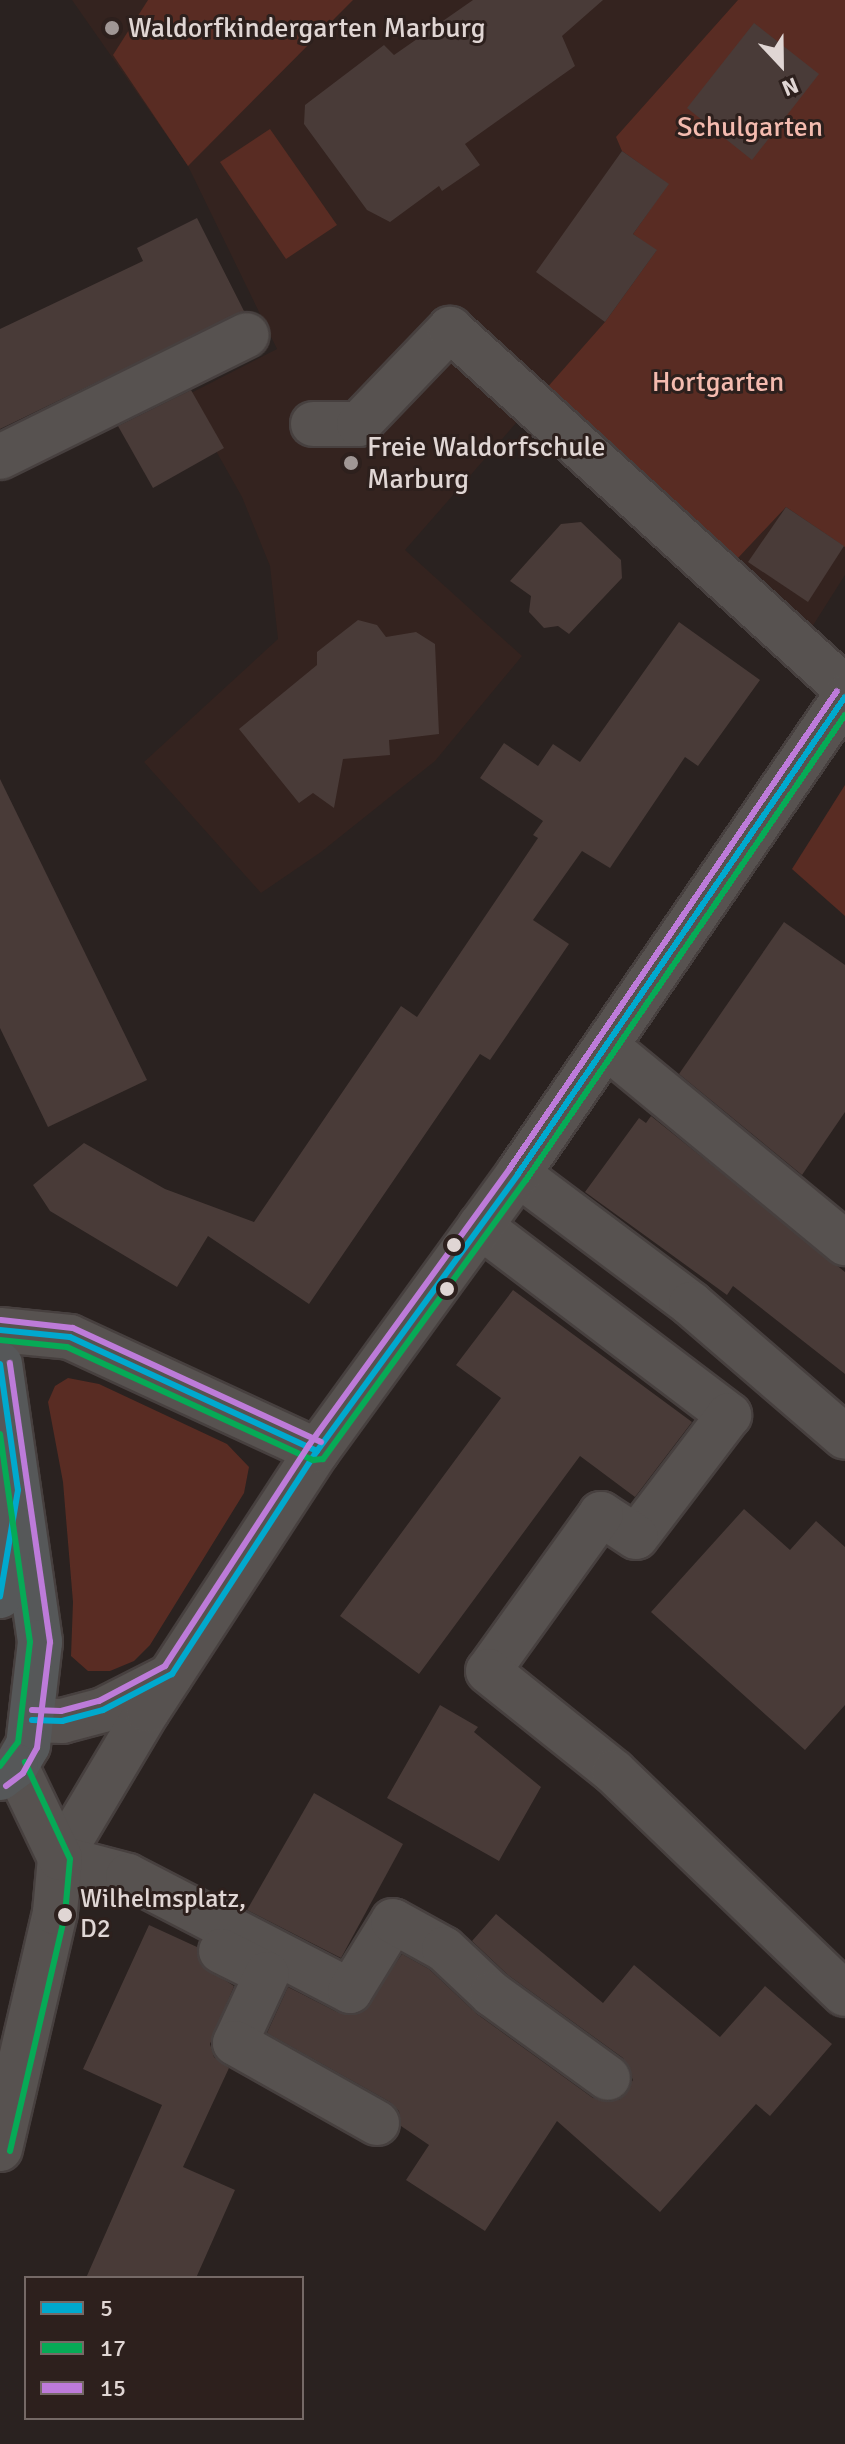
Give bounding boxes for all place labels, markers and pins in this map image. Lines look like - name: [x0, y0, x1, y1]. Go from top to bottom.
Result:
- place label: Waldorfkindergarten Marburg: [128, 11, 485, 45]
- marker: Waldorfkindergarten Marburg: [103, 19, 121, 37]
- place label: Freie Waldorfschule Marburg: [367, 430, 605, 496]
- marker: Freie Waldorfschule Marburg: [342, 454, 360, 472]
- unlabelled marker: [446, 1237, 462, 1253]
- unlabelled marker: [439, 1281, 455, 1297]
- place label: Wilhelmsplatz, D2: [80, 1884, 246, 1946]
- marker: Wilhelmsplatz, D2: [57, 1907, 73, 1923]

